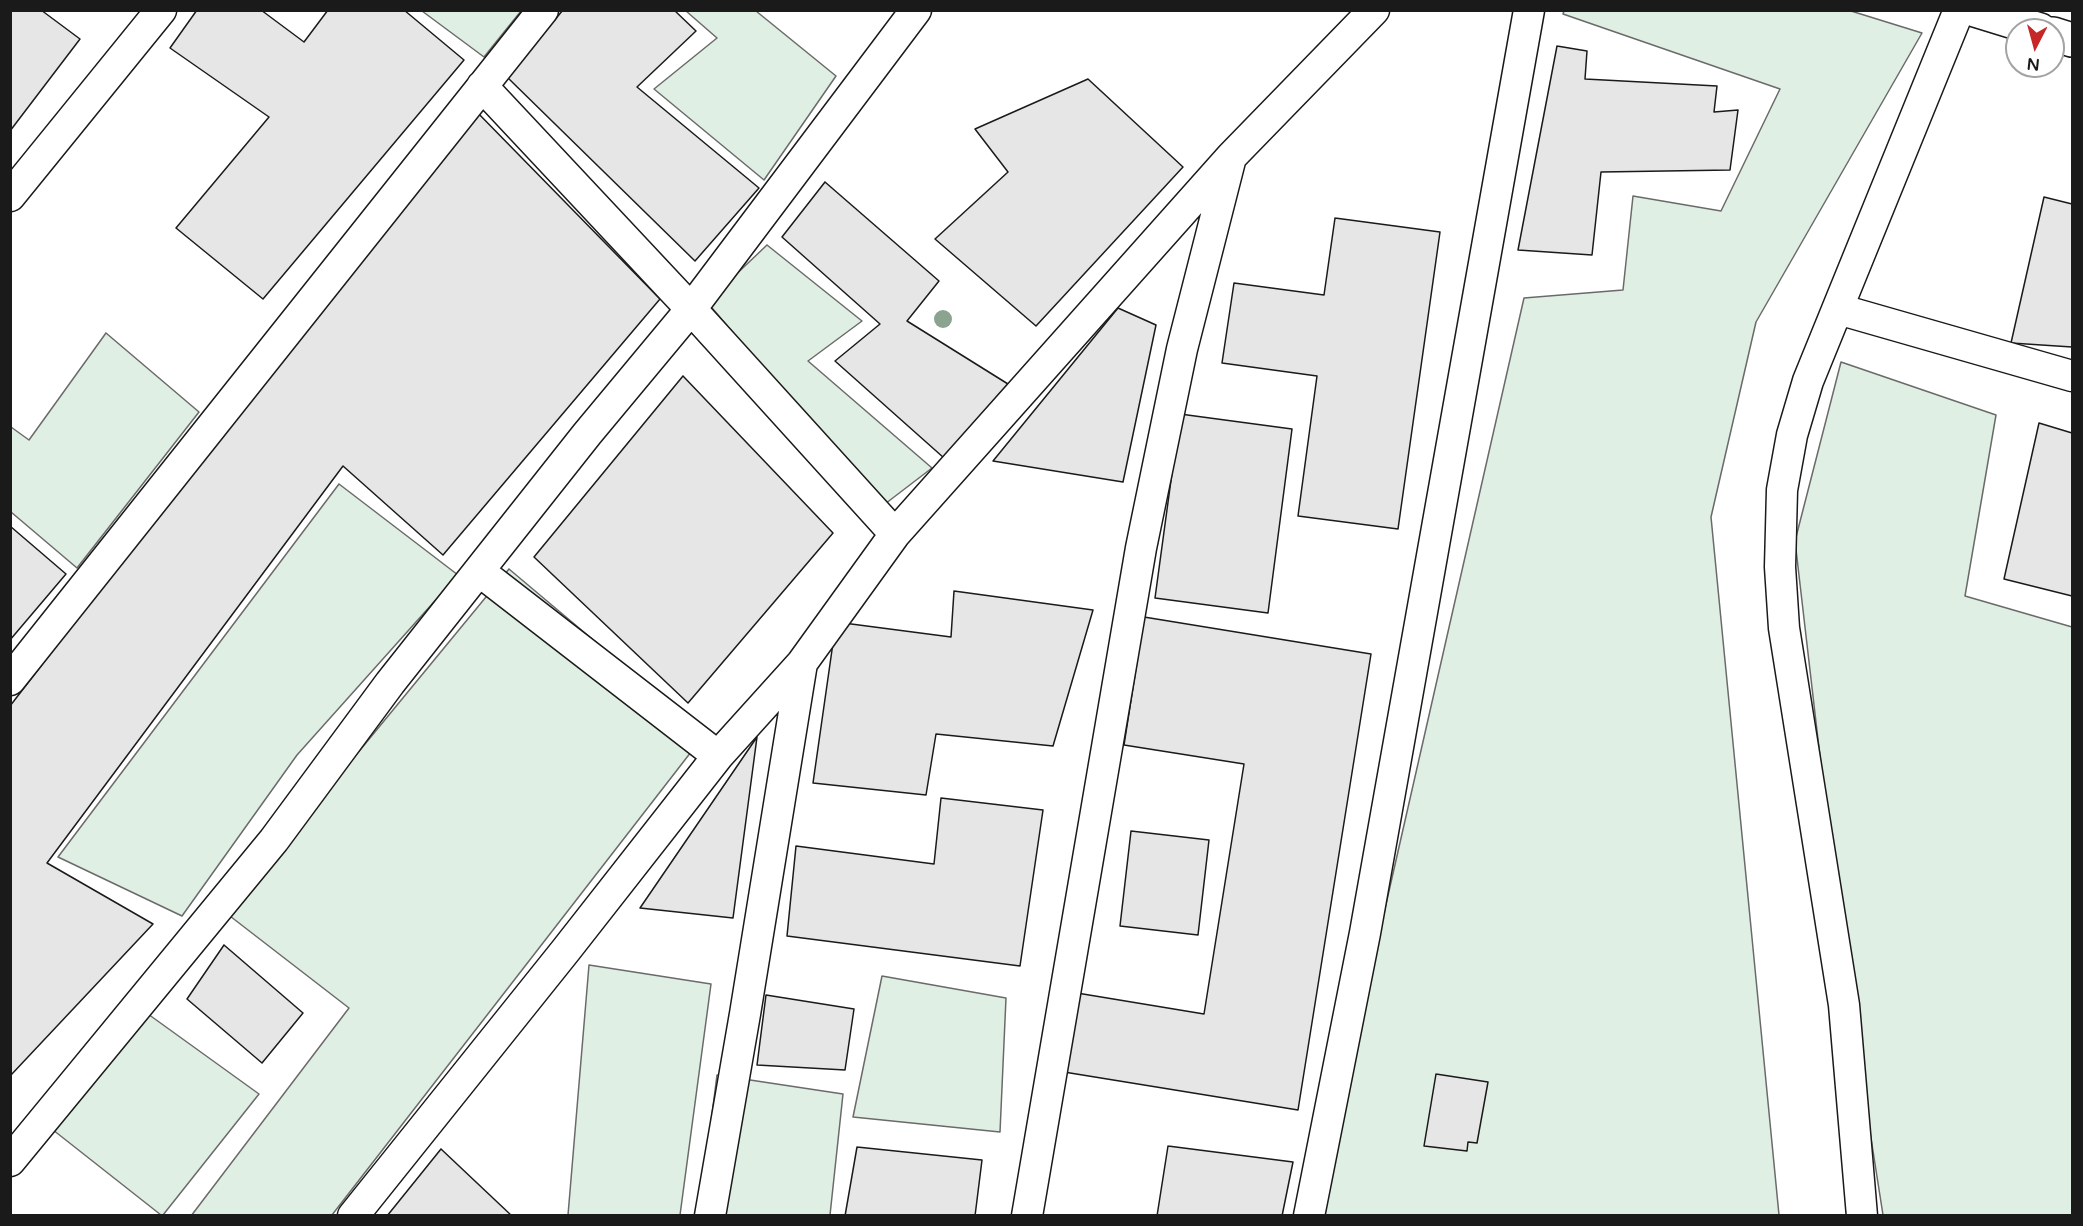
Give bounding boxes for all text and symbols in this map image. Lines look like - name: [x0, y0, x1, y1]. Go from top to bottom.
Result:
- north arrow: [2005, 18, 2065, 78]
- text: N: [2026, 53, 2041, 75]

